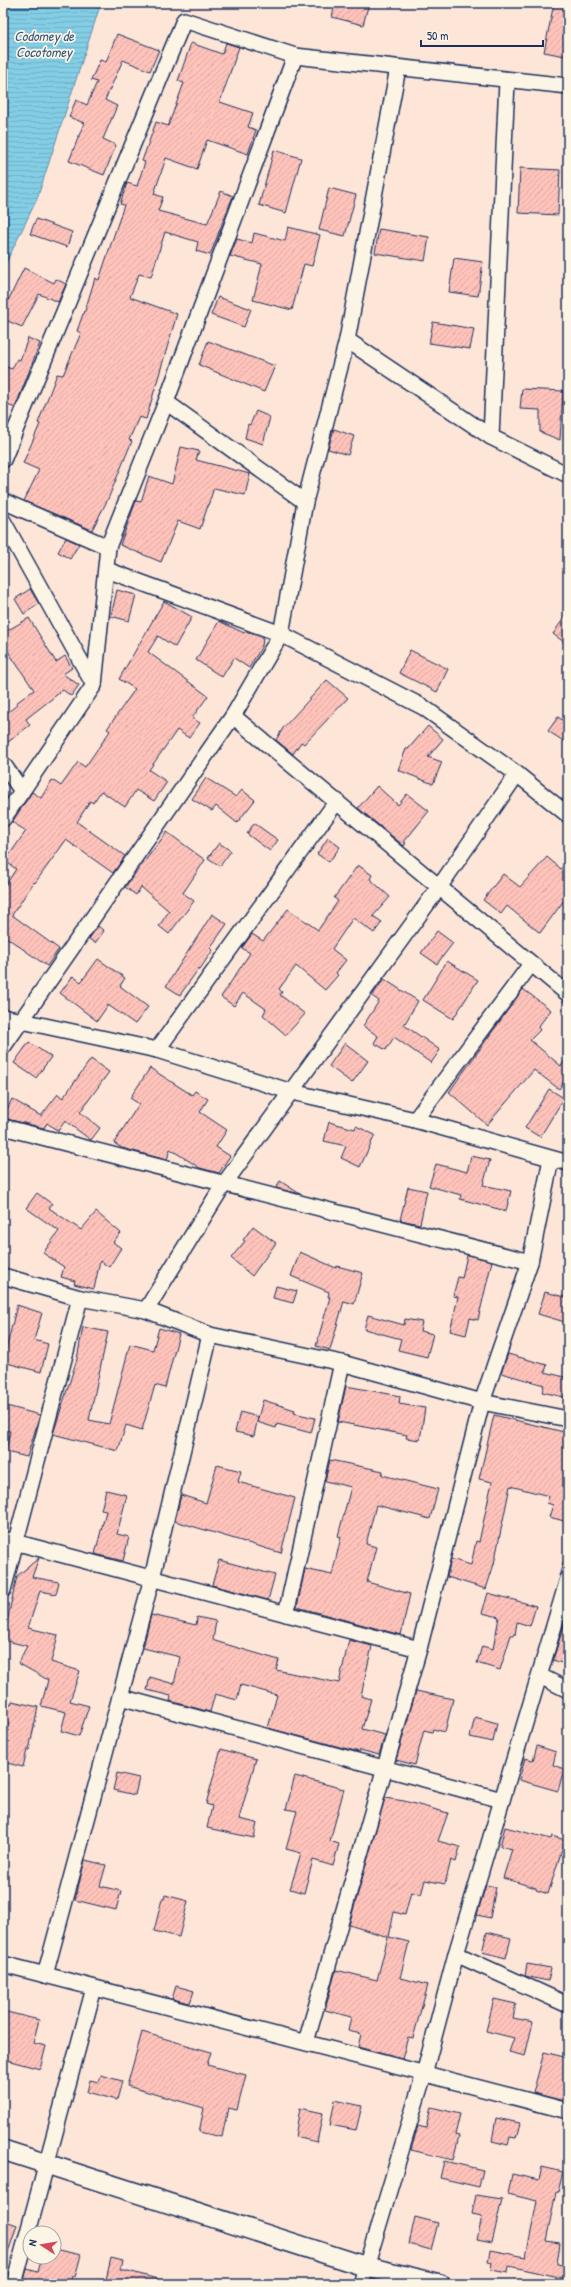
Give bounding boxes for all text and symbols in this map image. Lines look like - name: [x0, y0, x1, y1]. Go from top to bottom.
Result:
- scale bar: [421, 22, 543, 48]
- water label: Codomey de Cocotomey: [14, 26, 75, 62]
- text: 50 m: [427, 27, 448, 44]
- north arrow: [22, 2225, 62, 2265]
- text: N: [25, 2238, 40, 2247]

